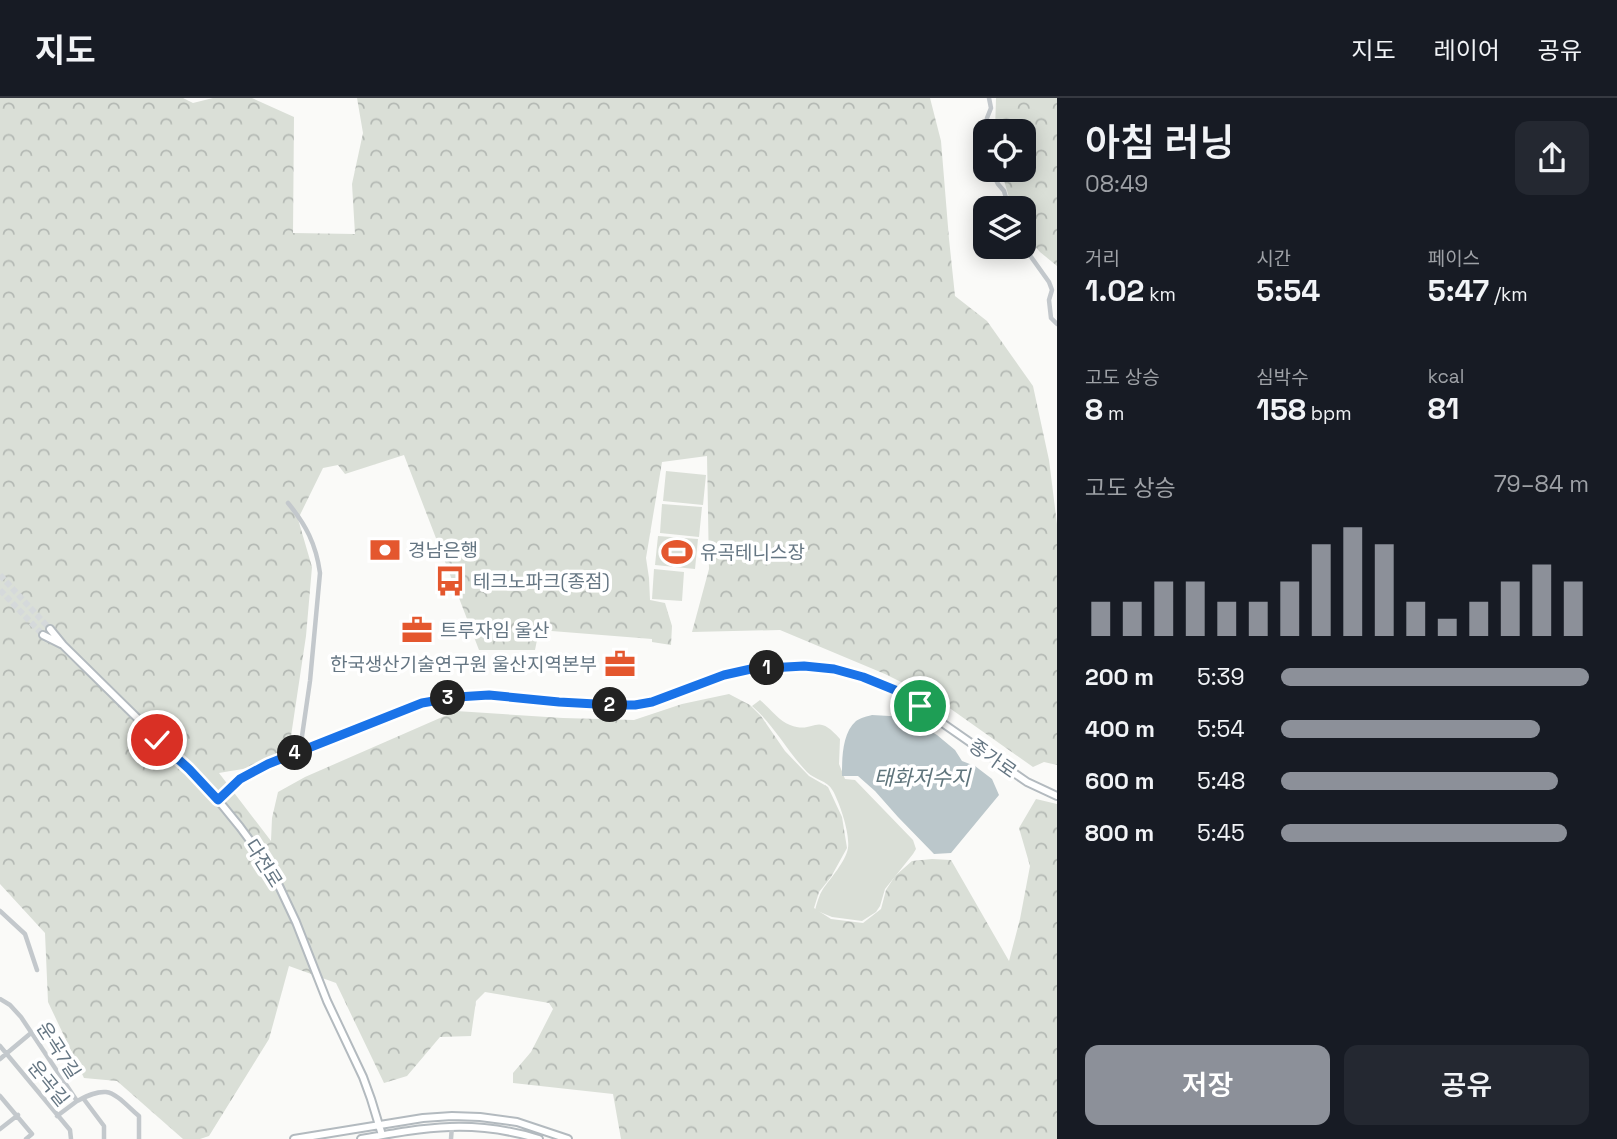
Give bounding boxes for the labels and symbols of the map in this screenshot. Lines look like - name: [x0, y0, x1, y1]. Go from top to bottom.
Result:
- bank icon: 경남은행: [368, 533, 402, 567]
- sports icon: 유곡테니스장: [660, 535, 694, 569]
- place label: 경남은행: [408, 538, 478, 563]
- place label: 유곡테니스장: [700, 540, 805, 565]
- bus stop icon: 테크노파크(종점): [433, 564, 467, 598]
- place label: 테크노파크(종점): [473, 569, 610, 594]
- office icon: 트루자임 울산: [400, 613, 434, 647]
- place label: 트루자임 울산: [440, 618, 550, 643]
- office icon: 한국생산기술연구원 울산지역본부: [603, 647, 637, 681]
- pin: 1: [750, 650, 784, 686]
- place label: 한국생산기술연구원 울산지역본부: [330, 652, 597, 677]
- pin: [890, 676, 950, 736]
- pin: 3: [430, 680, 466, 716]
- pin: 2: [592, 688, 628, 722]
- pin: [127, 710, 187, 770]
- street label: 종가로: [964, 733, 1021, 784]
- pin: 4: [278, 736, 312, 770]
- water label: 태화저수지: [874, 764, 972, 791]
- street label: 다전로: [239, 834, 288, 892]
- street label: 운곡7길: [31, 1017, 86, 1084]
- street label: 운곡길: [22, 1055, 75, 1112]

